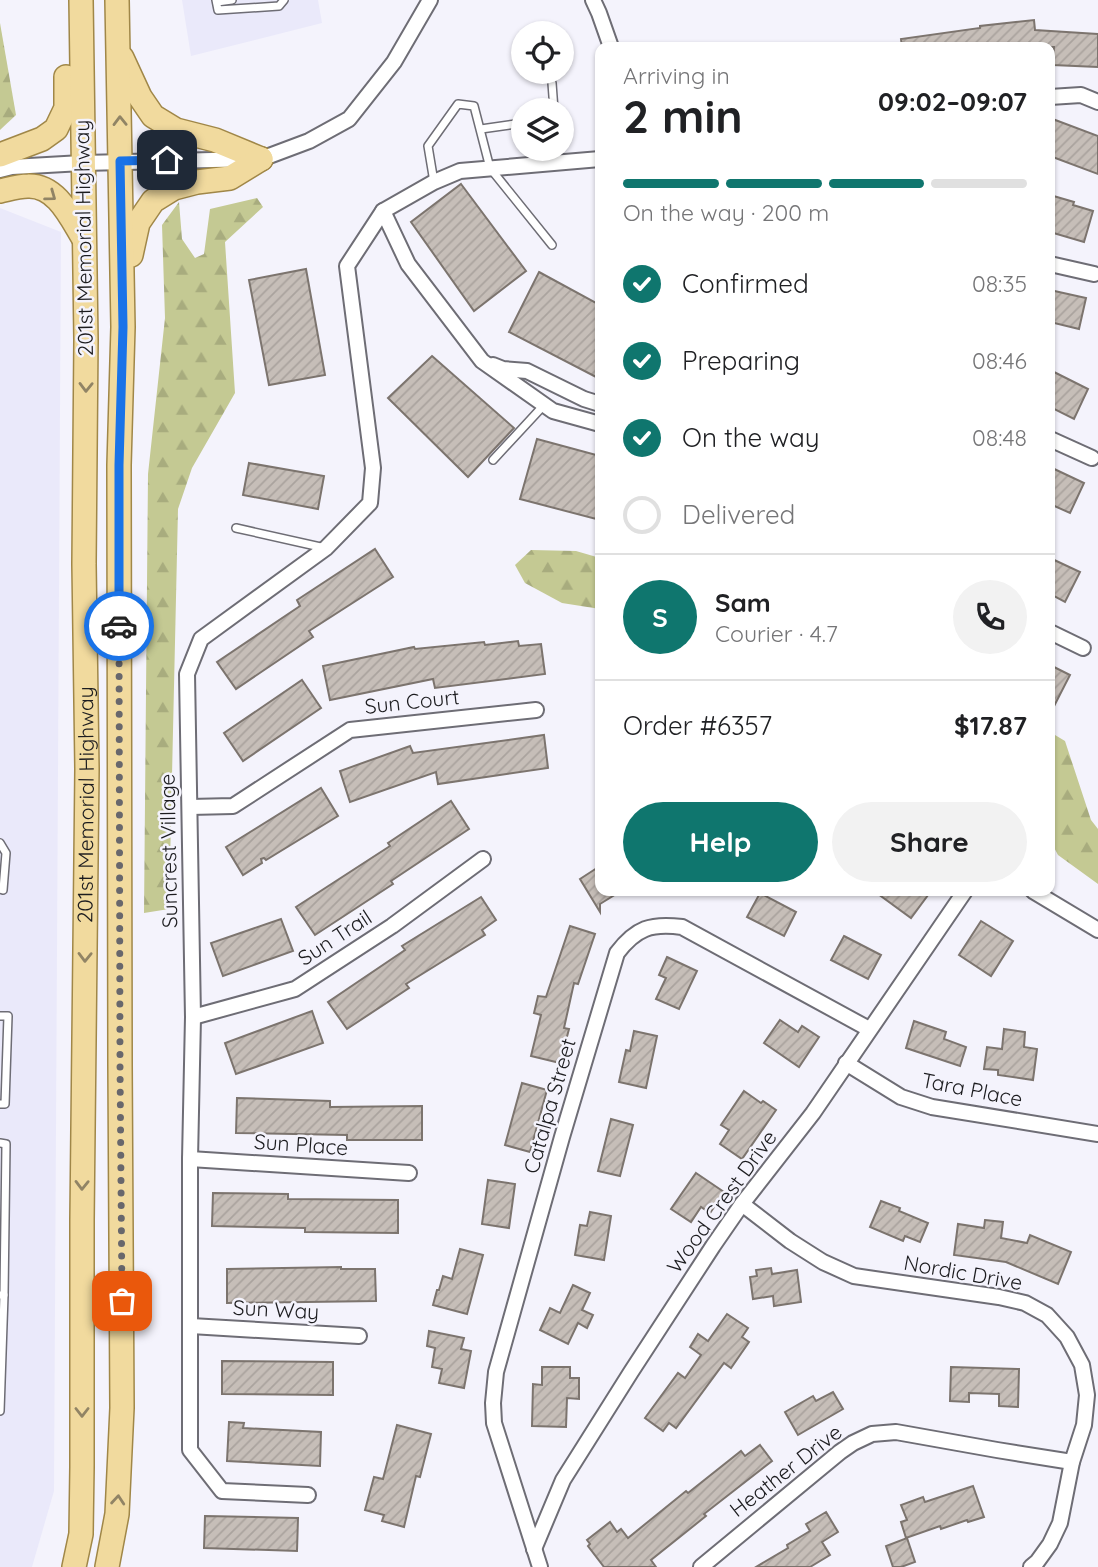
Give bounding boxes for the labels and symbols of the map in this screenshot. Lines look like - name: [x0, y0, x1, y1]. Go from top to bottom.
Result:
- one-way arrow: [112, 115, 127, 126]
- street label: 201st Memorial Highway: [68, 119, 98, 357]
- pin: [137, 130, 197, 190]
- one-way arrow: [44, 188, 56, 200]
- one-way arrow: [78, 382, 94, 392]
- courier: [84, 591, 154, 661]
- street label: Sun Court: [363, 683, 461, 719]
- street label: 201st Memorial Highway: [71, 686, 99, 923]
- street label: Suncrest Village: [154, 774, 182, 928]
- street label: Sun Trail: [293, 904, 376, 971]
- one-way arrow: [77, 952, 93, 963]
- street label: Catalpa Street: [517, 1035, 581, 1176]
- street label: Tara Place: [919, 1066, 1025, 1112]
- street label: Wood Crest Drive: [661, 1125, 782, 1278]
- street label: Sun Place: [253, 1128, 349, 1160]
- one-way arrow: [74, 1180, 90, 1190]
- street label: Nordic Drive: [902, 1249, 1025, 1295]
- pin: [92, 1271, 152, 1331]
- street label: Sun Way: [232, 1294, 320, 1324]
- one-way arrow: [74, 1407, 90, 1418]
- street label: Heather Drive: [724, 1418, 847, 1522]
- one-way arrow: [110, 1494, 125, 1505]

